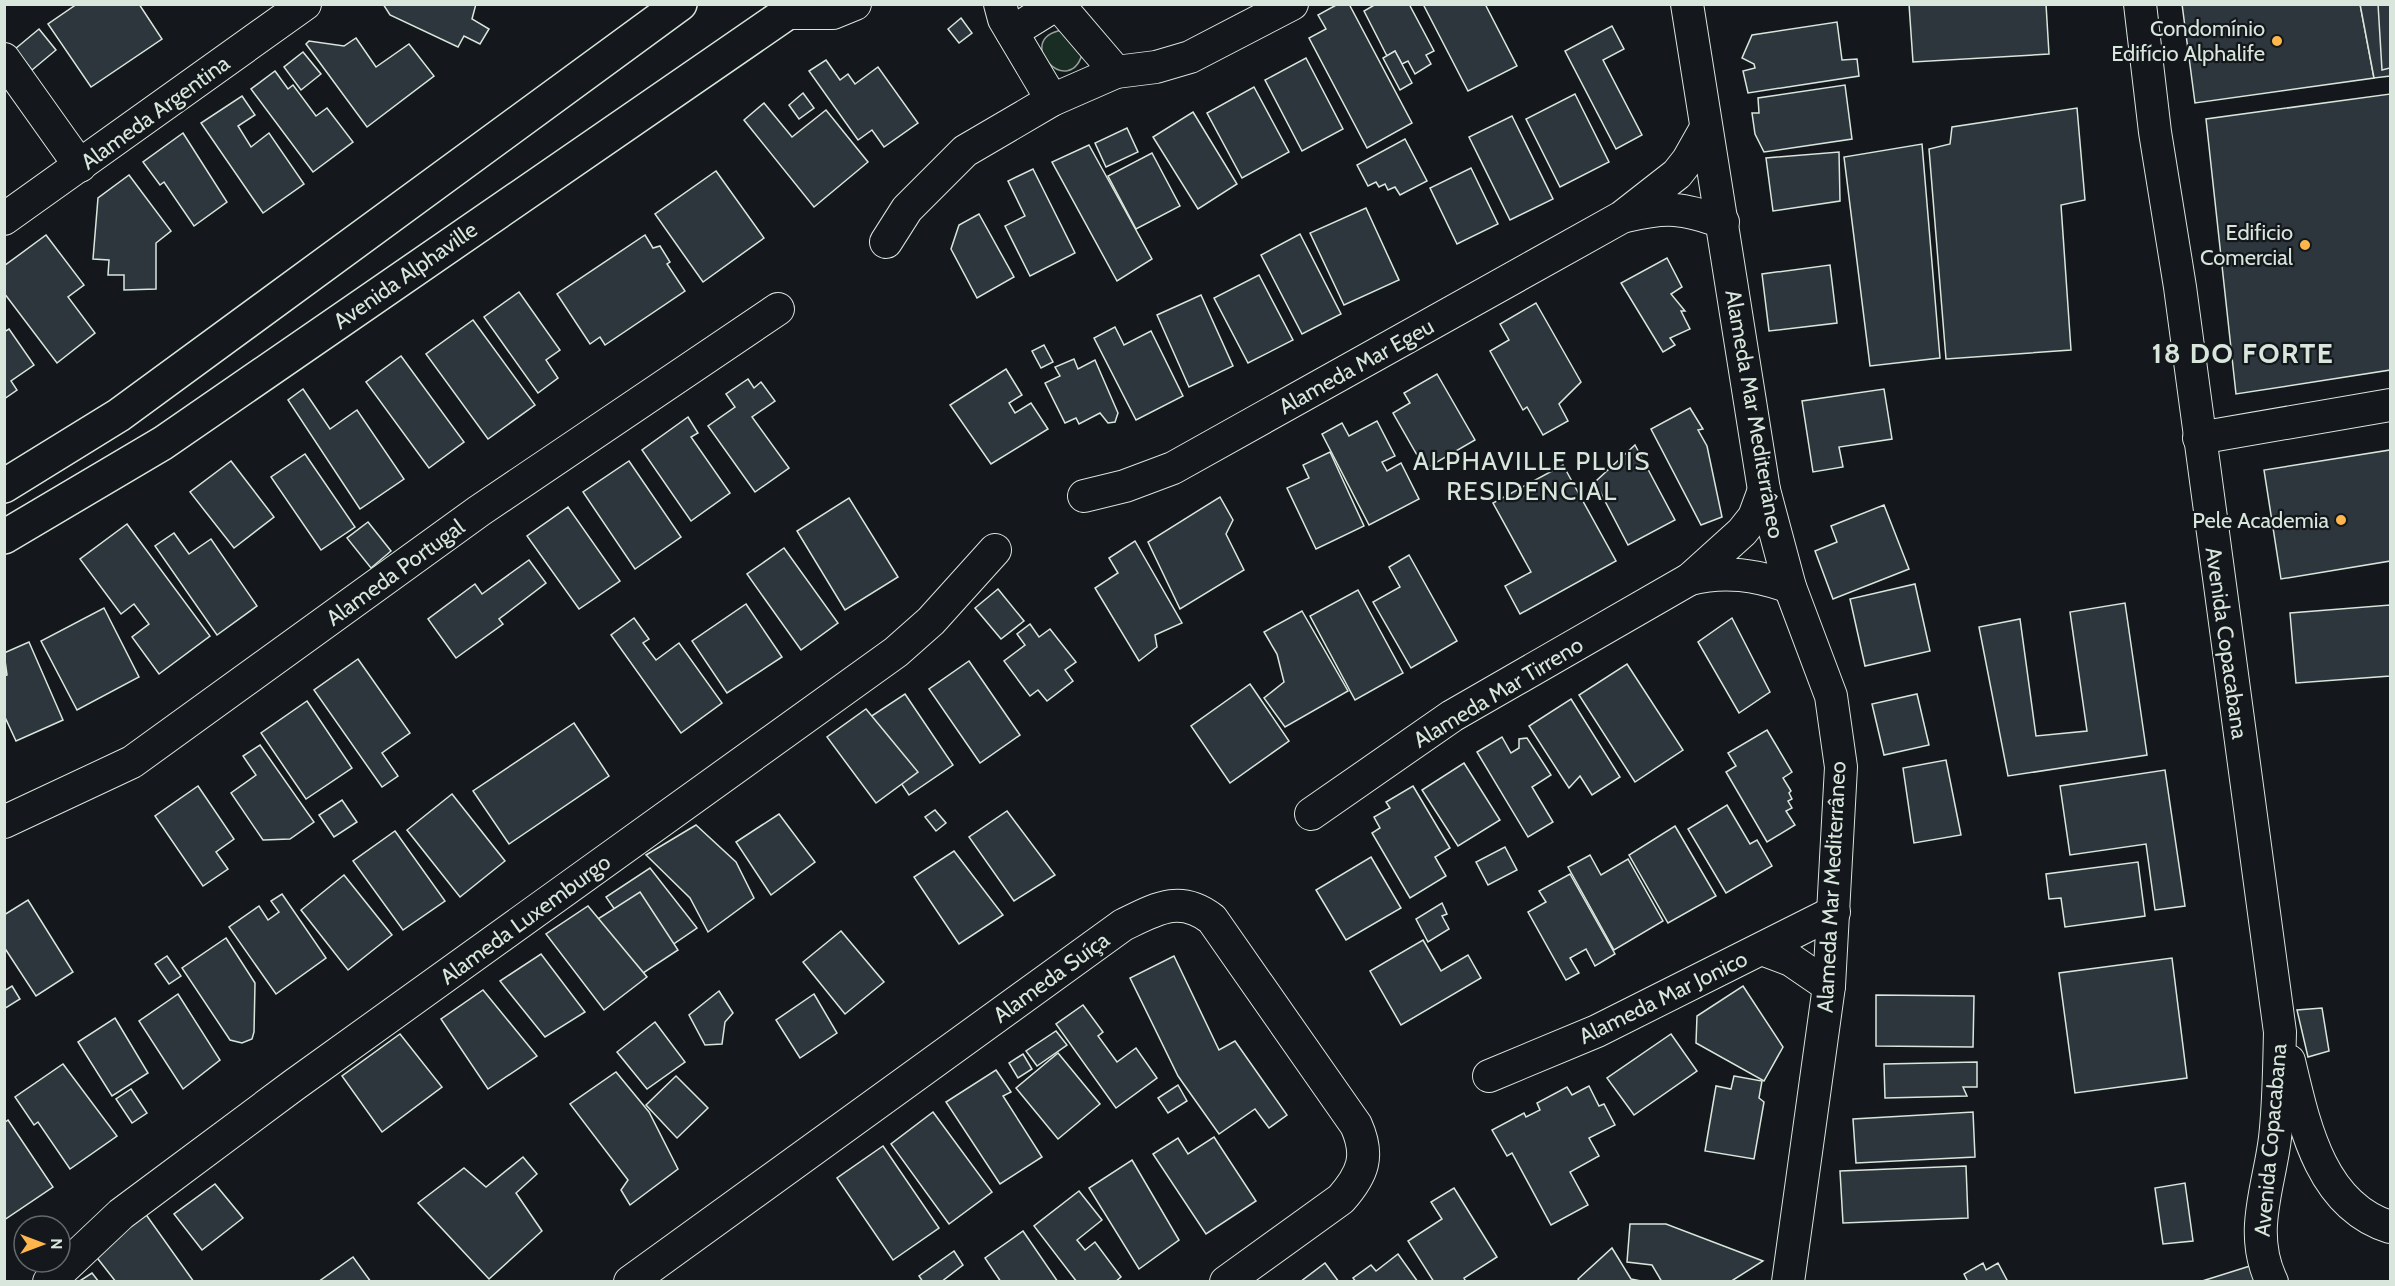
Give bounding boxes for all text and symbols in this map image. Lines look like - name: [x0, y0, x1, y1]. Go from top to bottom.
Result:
- place label: Condomínio Edifício Alphalife: [2111, 15, 2265, 67]
- marker: Condomínio Edifício Alphalife: [2270, 34, 2284, 48]
- street label: Alameda Argentina: [76, 49, 235, 175]
- street label: Avenida Alphaville: [328, 216, 482, 335]
- place label: Edificio Comercial: [2200, 219, 2294, 271]
- marker: Edificio Comercial: [2298, 238, 2312, 252]
- street label: Alameda Mar Mediterrâneo: [1719, 288, 1790, 540]
- street label: Alameda Mar Egeu: [1274, 313, 1439, 420]
- district label: 18 DO FORTE: [2152, 336, 2334, 370]
- district label: ALPHAVILLE PLUIS RESIDENCIAL: [1413, 445, 1651, 507]
- place label: Pele Academia: [2192, 507, 2329, 534]
- street label: Alameda Portugal: [321, 513, 470, 632]
- marker: Pele Academia: [2334, 513, 2348, 527]
- street label: Avenida Copacabana: [2200, 545, 2253, 741]
- street label: Alameda Mar Tirreno: [1409, 631, 1588, 754]
- street label: Alameda Mar Mediterrâneo: [1811, 761, 1852, 1014]
- street label: Alameda Luxemburgo: [435, 849, 616, 990]
- street label: Alameda Suíça: [988, 926, 1115, 1029]
- street label: Alameda Mar Jonico: [1575, 945, 1752, 1050]
- street label: Avenida Copacabana: [2249, 1042, 2292, 1238]
- north arrow: [12, 1214, 72, 1274]
- text: N: [47, 1238, 66, 1250]

